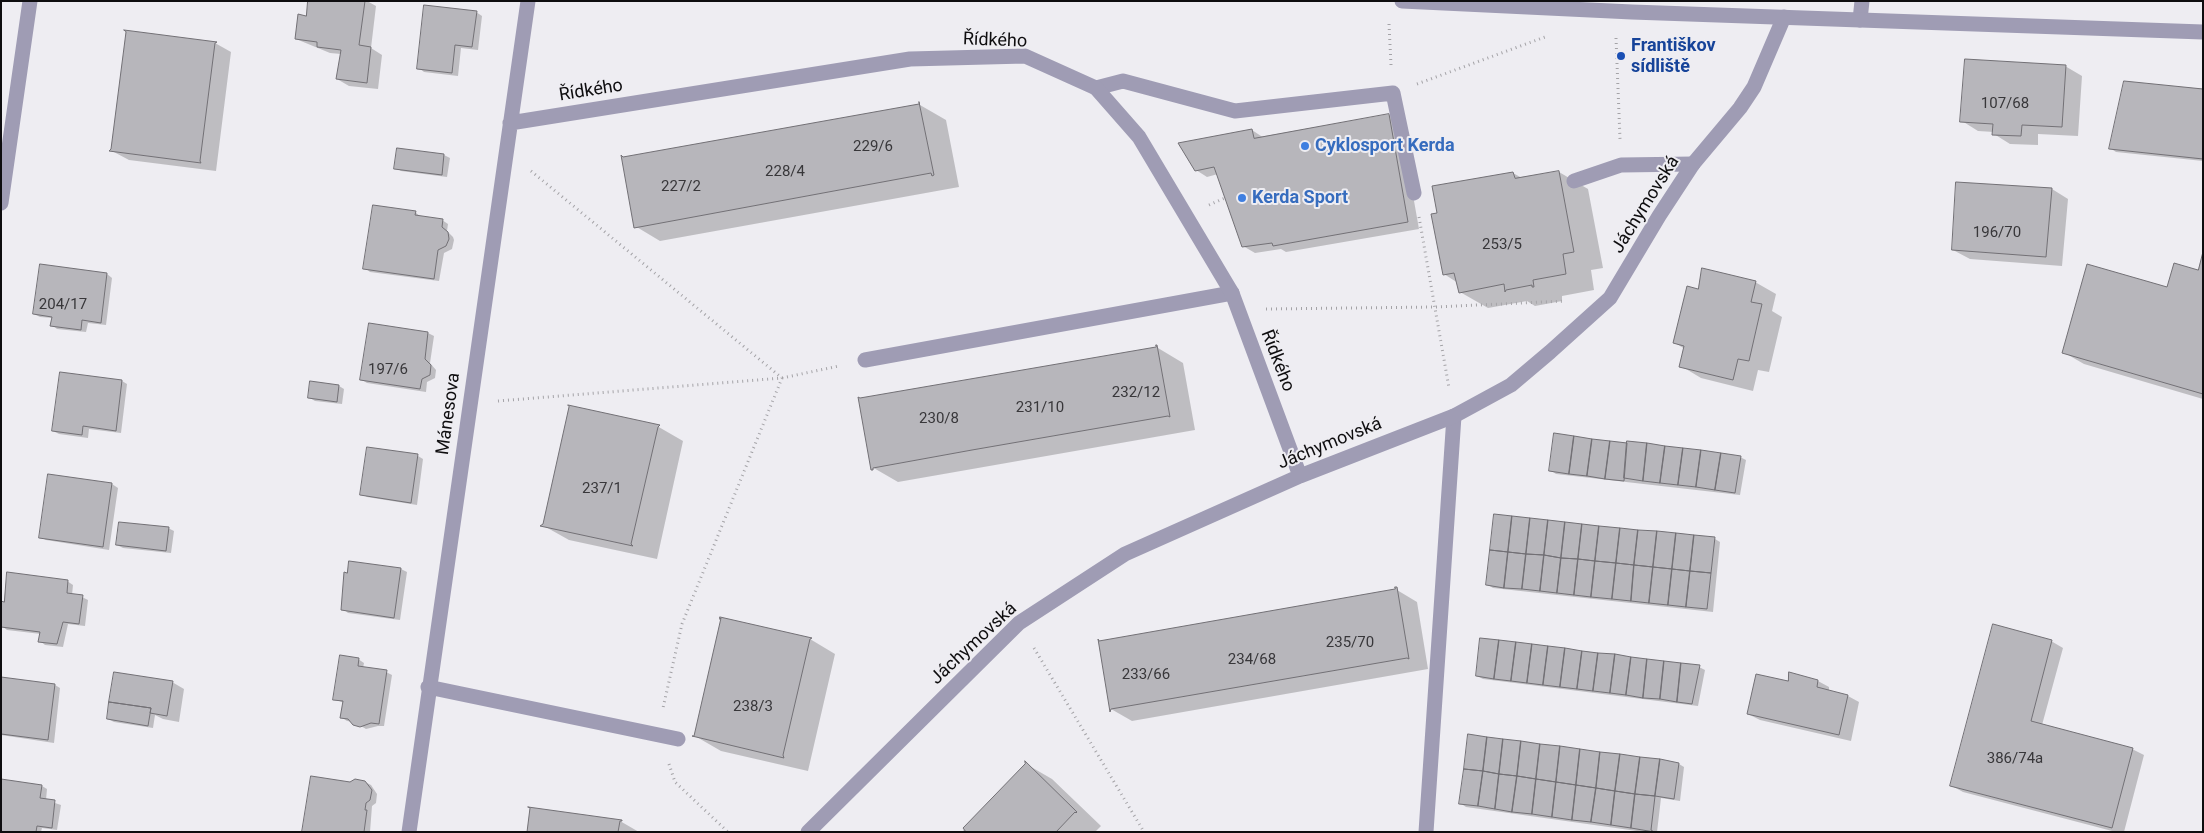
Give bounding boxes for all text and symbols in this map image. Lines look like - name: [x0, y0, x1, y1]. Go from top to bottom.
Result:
- street label: Řídkého: [962, 29, 1028, 53]
- place label: Františkov sídliště: [1631, 35, 1716, 78]
- marker: Františkov sídliště: [1615, 50, 1627, 62]
- street label: Řídkého: [558, 75, 624, 107]
- house number: 107/68: [1981, 95, 2029, 113]
- place label: Cyklosport Kerda: [1315, 135, 1455, 157]
- house number: 229/6: [853, 138, 893, 156]
- marker: Cyklosport Kerda: [1299, 140, 1311, 152]
- street label: Jáchymovská: [1608, 152, 1684, 258]
- house number: 228/4: [765, 163, 805, 181]
- house number: 227/2: [661, 178, 701, 196]
- place label: Kerda Sport: [1252, 187, 1348, 209]
- marker: Kerda Sport: [1236, 192, 1248, 204]
- house number: 196/70: [1973, 224, 2021, 242]
- house number: 253/5: [1482, 236, 1522, 254]
- house number: 204/17: [39, 296, 87, 314]
- street label: Řídkého: [1255, 327, 1299, 395]
- house number: 197/6: [368, 361, 408, 379]
- street label: Mánesova: [433, 372, 465, 456]
- house number: 232/12: [1112, 384, 1160, 402]
- house number: 231/10: [1016, 399, 1064, 417]
- house number: 230/8: [919, 410, 959, 428]
- street label: Jáchymovská: [1275, 413, 1385, 475]
- house number: 237/1: [582, 480, 622, 498]
- street label: Jáchymovská: [926, 598, 1022, 690]
- house number: 235/70: [1326, 634, 1374, 652]
- house number: 234/68: [1228, 651, 1276, 669]
- house number: 233/66: [1122, 666, 1170, 684]
- house number: 238/3: [733, 698, 773, 716]
- house number: 386/74a: [1987, 750, 2043, 768]

